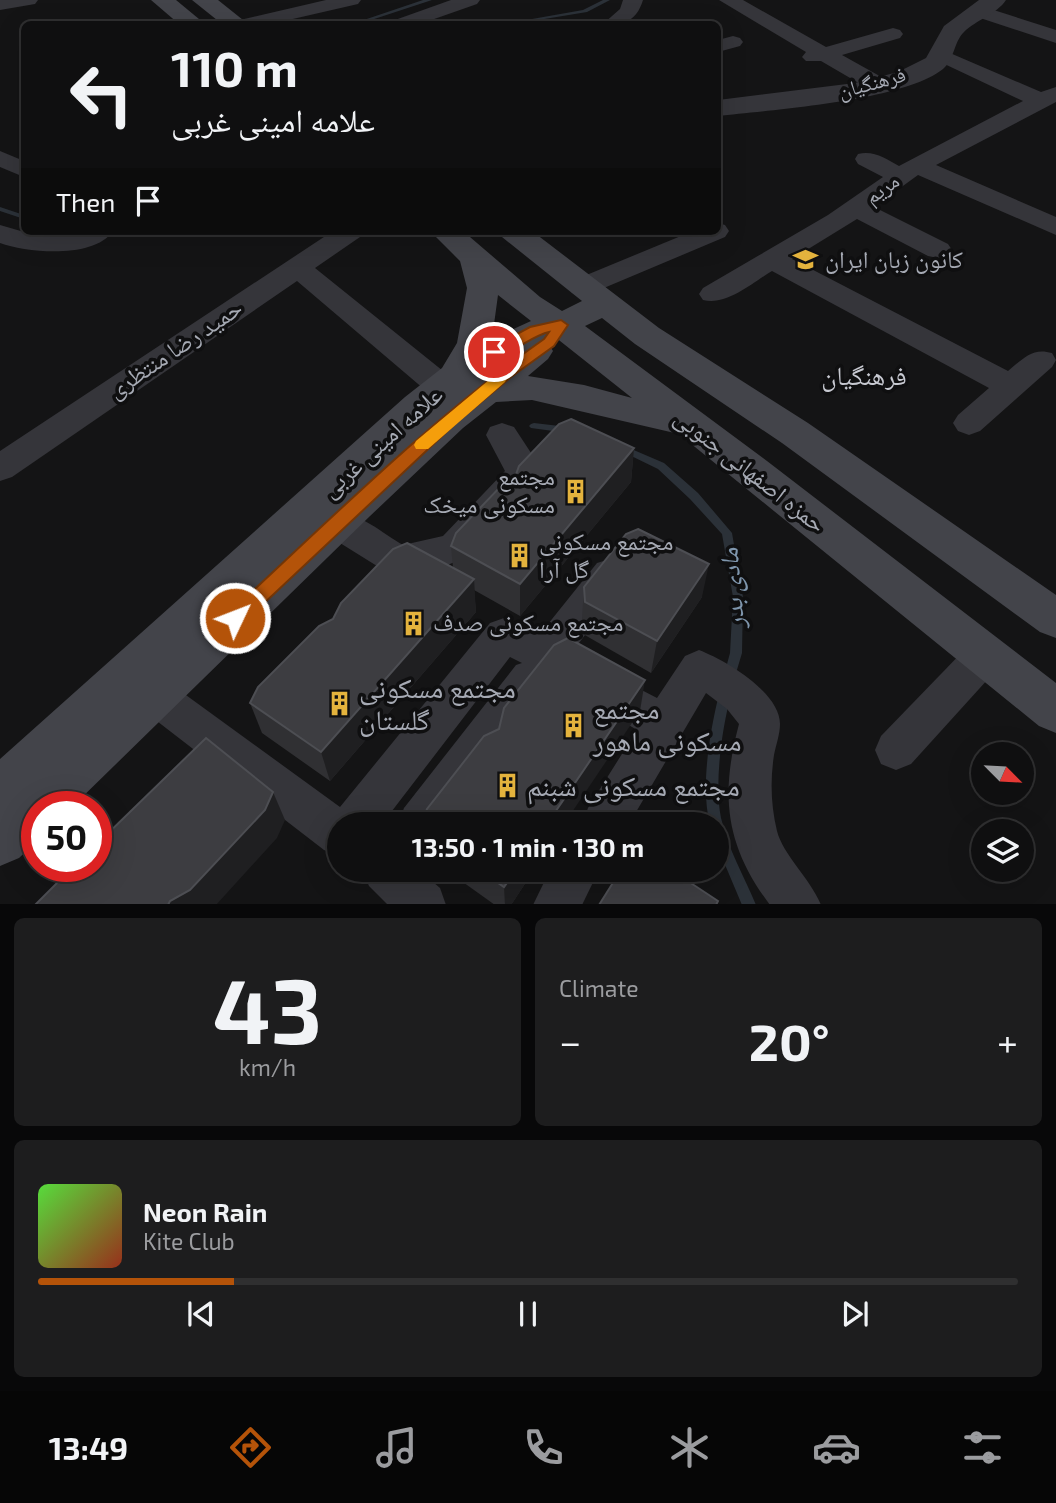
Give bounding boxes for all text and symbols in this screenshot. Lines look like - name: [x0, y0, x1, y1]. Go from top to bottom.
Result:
- text: 110 m: [171, 38, 298, 97]
- icon: left: [56, 49, 147, 140]
- street label: فرهنگیان: [835, 61, 908, 104]
- text: علامه امینی غربی: [171, 100, 375, 138]
- street label: مریم: [859, 167, 905, 211]
- icon: arrive: [129, 182, 167, 220]
- text: Then: [56, 186, 115, 217]
- place label: کانون زبان ایران: [825, 244, 963, 274]
- school or university icon: کانون زبان ایران: [791, 246, 819, 274]
- street label: حمید رضا منتظری: [101, 292, 248, 404]
- pin: [464, 322, 524, 382]
- icon: arrive: [475, 333, 513, 371]
- district label: فرهنگیان: [821, 359, 907, 392]
- street label: علامه امینی غربی: [314, 379, 448, 504]
- street label: حمزه اصفهانی جنوبی: [669, 402, 832, 539]
- place label: مجتمع مسکونی میخک: [423, 461, 555, 519]
- building icon: مجتمع مسکونی میخک: [561, 477, 589, 505]
- place label: مجتمع مسکونی گل آرا: [539, 526, 673, 584]
- building icon: مجتمع مسکونی گل آرا: [505, 542, 533, 570]
- water label: مادی بدر: [712, 546, 752, 632]
- position arrow: [198, 581, 272, 655]
- place label: مجتمع مسکونی صدف: [433, 607, 623, 638]
- building icon: مجتمع مسکونی صدف: [399, 609, 427, 637]
- place label: مجتمع مسکونی گلستان: [359, 670, 516, 737]
- building icon: مجتمع مسکونی گلستان: [325, 690, 353, 718]
- place label: مجتمع مسکونی ماهور: [592, 691, 741, 759]
- building icon: مجتمع مسکونی ماهور: [559, 711, 587, 739]
- north arrow: [971, 742, 1034, 805]
- map controls: [971, 742, 1034, 882]
- place label: مجتمع مسکونی شبنم: [527, 768, 740, 805]
- building icon: مجتمع مسکونی شبنم: [493, 772, 521, 800]
- speed limit sign: 50: [21, 791, 112, 882]
- button: layers: [971, 819, 1034, 882]
- text: 13:50 · 1 min · 130 m: [412, 831, 644, 862]
- text: 43: [213, 953, 322, 1062]
- text: Climate: [559, 974, 639, 1002]
- text: 20°: [749, 1009, 830, 1071]
- text: −: [559, 1018, 581, 1064]
- text: +: [997, 1018, 1018, 1064]
- text: km/h: [239, 1053, 296, 1081]
- text: Neon Rain: [143, 1196, 267, 1227]
- text: Kite Club: [143, 1227, 235, 1255]
- icon: previous: [182, 1295, 220, 1333]
- icon: pause: [509, 1295, 547, 1333]
- icon: next: [836, 1295, 874, 1333]
- icon: directions: [226, 1423, 275, 1472]
- icon: music: [372, 1423, 421, 1472]
- icon: phone: [519, 1423, 568, 1472]
- icon: climate: [665, 1423, 714, 1472]
- icon: car: [812, 1423, 861, 1472]
- icon: filters: [958, 1423, 1007, 1472]
- text: 13:49: [49, 1428, 128, 1466]

